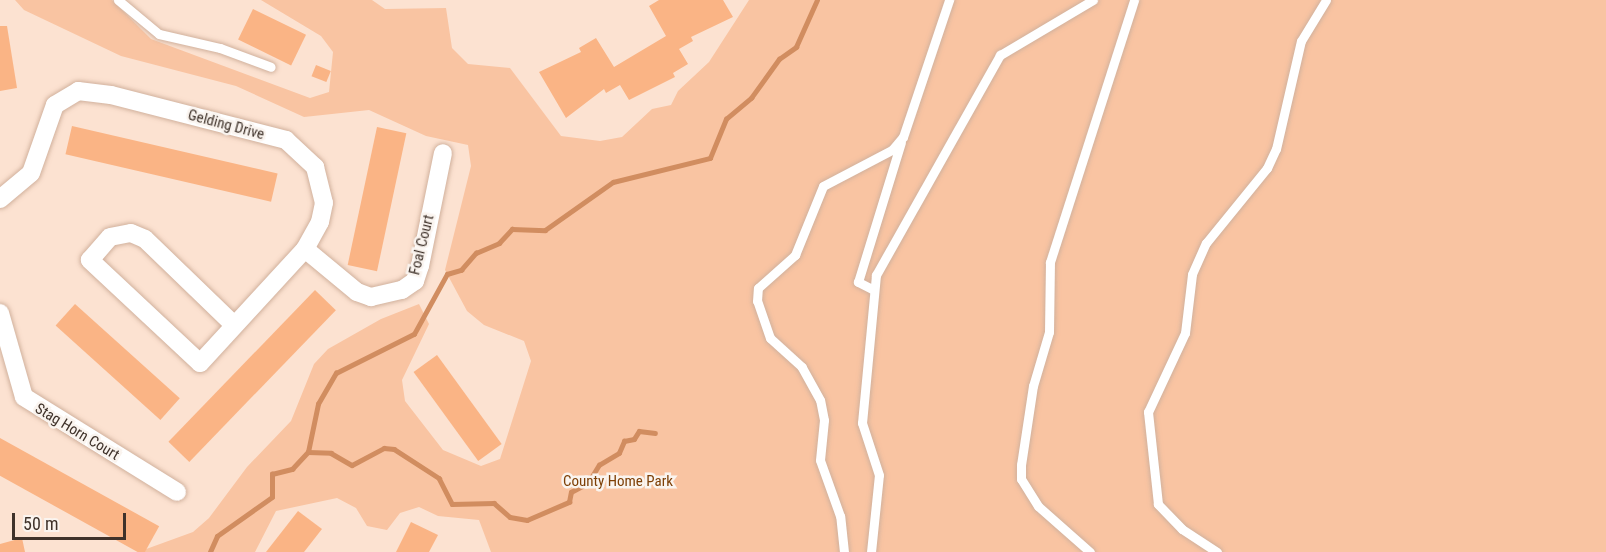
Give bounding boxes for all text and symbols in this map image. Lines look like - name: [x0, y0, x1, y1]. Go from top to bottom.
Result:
- street label: Gelding Drive: [186, 106, 266, 144]
- street label: Foal Court: [406, 213, 438, 277]
- street label: Stag Horn Court: [32, 400, 122, 464]
- park label: County Home Park: [563, 473, 673, 491]
- scale bar: [15, 501, 129, 539]
- text: 50 m: [23, 513, 58, 534]

